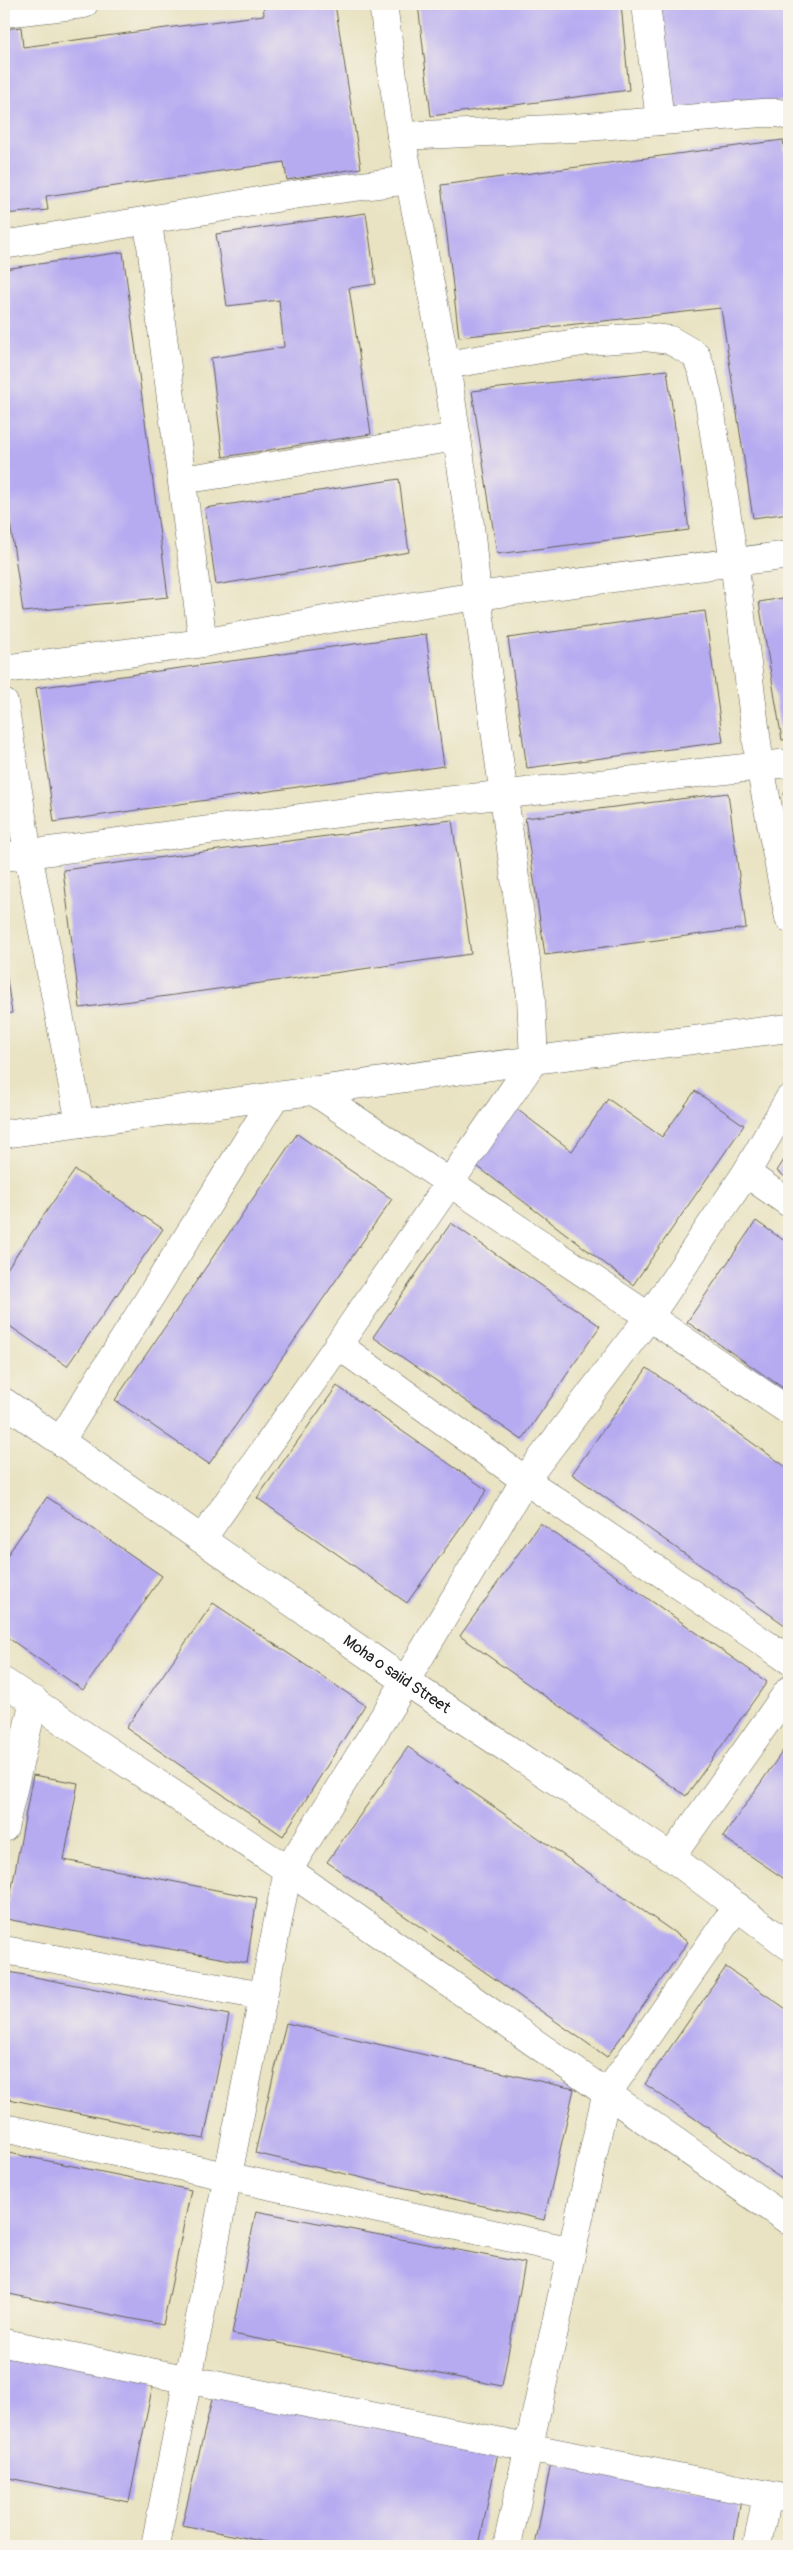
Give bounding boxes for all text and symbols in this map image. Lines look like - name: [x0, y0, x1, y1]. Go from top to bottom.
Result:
- street label: Moha o saiid Street: [339, 1631, 455, 1718]

